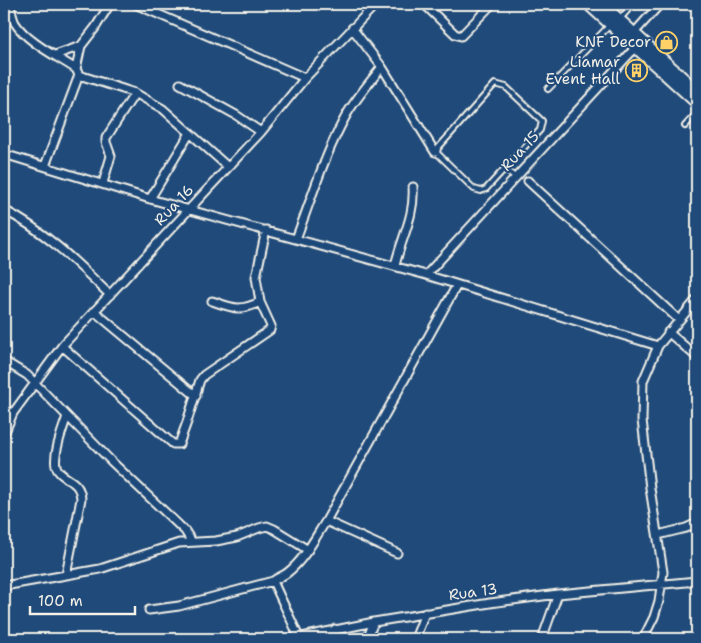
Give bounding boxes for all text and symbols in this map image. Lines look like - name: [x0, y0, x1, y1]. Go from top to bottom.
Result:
- shop icon: KNF Decor: [655, 30, 679, 54]
- place label: KNF Decor: [575, 32, 651, 52]
- place label: Liamar Event Hall: [545, 52, 620, 89]
- building icon: Liamar Event Hall: [624, 59, 648, 83]
- street label: Rua 15: [496, 127, 544, 175]
- street label: Rua 16: [150, 180, 198, 230]
- street label: Rua 13: [447, 579, 499, 605]
- scale bar: [30, 583, 135, 615]
- text: 100 m: [38, 591, 83, 611]

